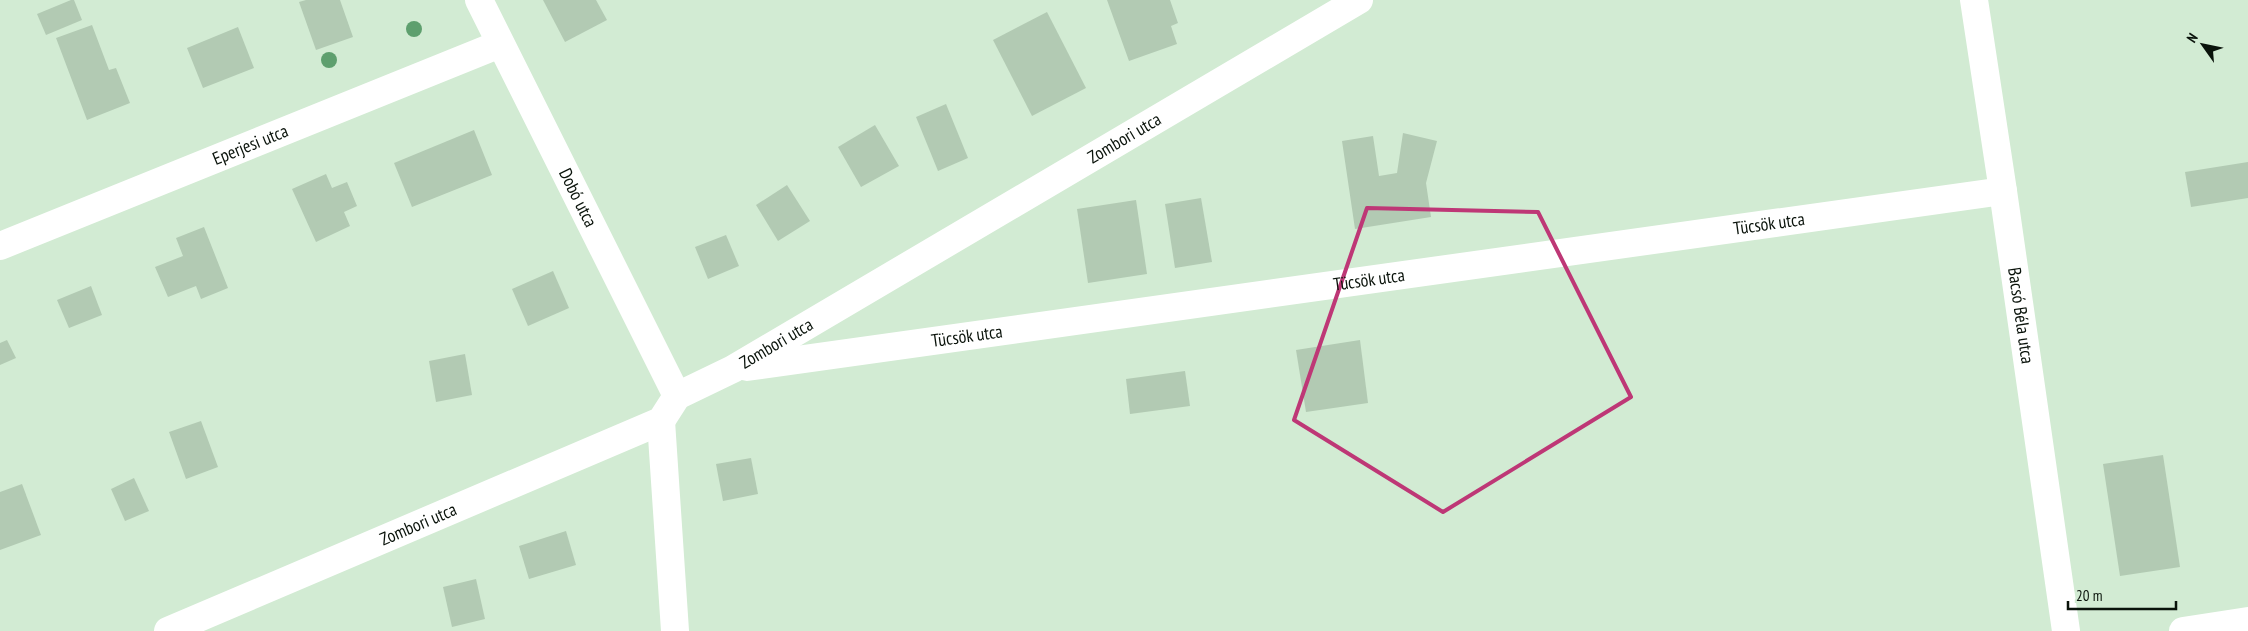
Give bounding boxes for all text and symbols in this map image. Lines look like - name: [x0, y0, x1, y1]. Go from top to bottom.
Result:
- north arrow: [2178, 20, 2228, 70]
- text: N: [2182, 30, 2202, 46]
- street label: Zombori utca: [1083, 107, 1165, 168]
- street label: Eperjesi utca: [209, 119, 291, 170]
- street label: Dobó utca: [554, 164, 603, 231]
- street label: Tücsök utca: [1732, 207, 1806, 240]
- street label: Tücsök utca: [1332, 263, 1406, 296]
- street label: Bacsó Béla utca: [2003, 266, 2040, 365]
- street label: Zombori utca: [735, 313, 817, 374]
- street label: Tücsök utca: [930, 319, 1004, 352]
- street label: Zombori utca: [376, 497, 460, 550]
- scale bar: [2068, 578, 2176, 610]
- text: 20 m: [2076, 586, 2102, 605]

